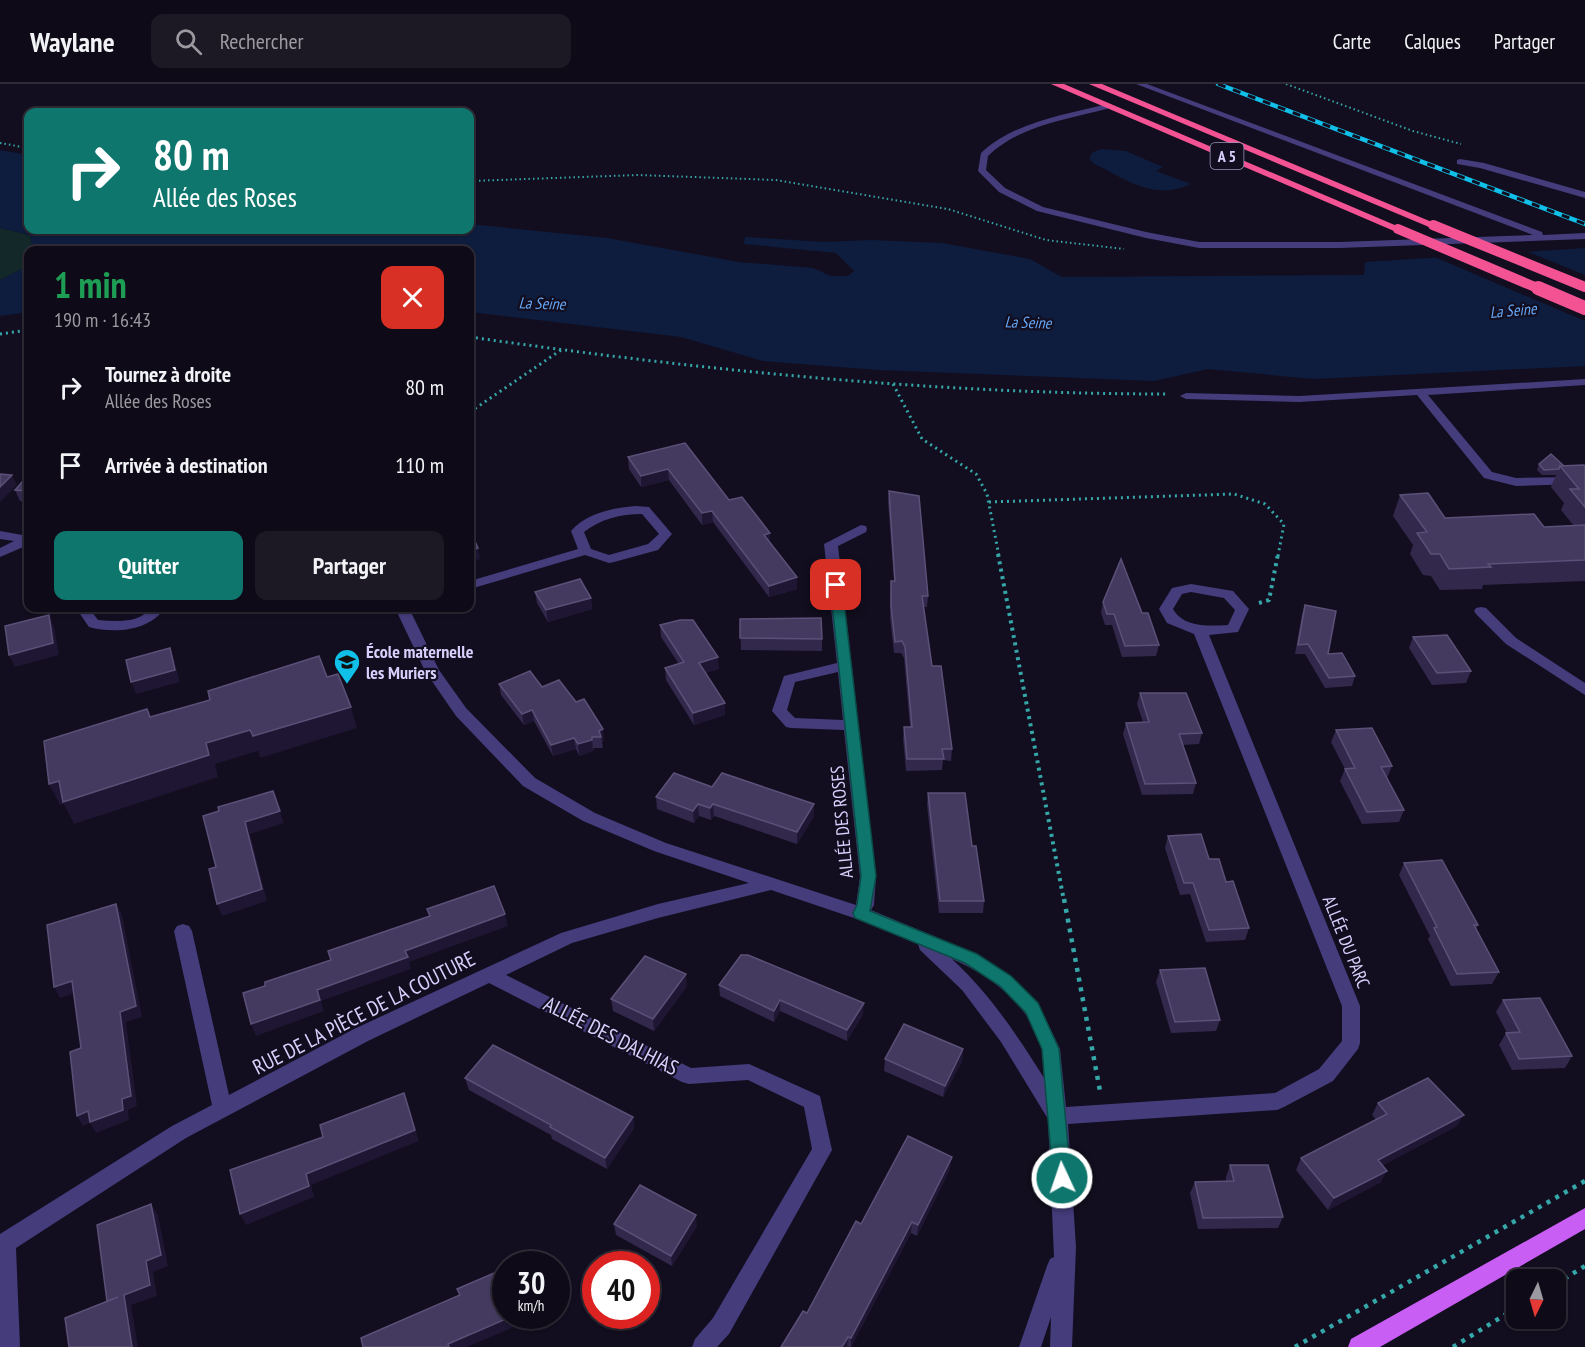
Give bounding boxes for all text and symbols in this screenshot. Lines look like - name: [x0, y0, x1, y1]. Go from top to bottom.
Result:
- search box: [151, 14, 571, 68]
- text: Waylane: [30, 23, 115, 60]
- icon: search: [172, 25, 205, 58]
- text: Rechercher: [220, 27, 304, 55]
- text: Carte: [1333, 28, 1371, 55]
- text: Calques: [1404, 28, 1461, 55]
- text: Partager: [1494, 28, 1555, 55]
- text: 80 m: [153, 127, 230, 182]
- icon: right: [54, 132, 132, 210]
- road number: A 5: [1210, 143, 1244, 169]
- text: Allée des Roses: [153, 180, 297, 214]
- text: 1 min: [54, 261, 127, 308]
- button: close: [381, 266, 444, 329]
- water label: La Seine: [518, 292, 567, 314]
- water label: La Seine: [1489, 298, 1539, 322]
- text: 190 m · 16:43: [54, 307, 151, 333]
- water label: La Seine: [1004, 311, 1053, 333]
- text: Tournez à droite: [105, 360, 231, 388]
- icon: right: [54, 371, 87, 404]
- text: 80 m: [405, 373, 444, 401]
- text: Allée des Roses: [105, 388, 212, 414]
- icon: arrive: [54, 449, 87, 482]
- text: Arrivée à destination: [105, 451, 268, 479]
- text: 110 m: [395, 451, 444, 479]
- button: Quitter: [54, 531, 243, 600]
- button: Partager: [255, 531, 444, 600]
- pin: [810, 559, 861, 610]
- icon: arrive: [819, 568, 852, 601]
- place label: École maternelle les Muriers: [366, 640, 474, 684]
- school or university icon: École maternelle les Muriers: [332, 647, 362, 685]
- street label: ALLÉE DES ROSES: [825, 765, 858, 879]
- street label: ALLÉE DU PARC: [1318, 892, 1375, 991]
- street label: RUE DE LA PIÈCE DE LA COUTURE: [248, 945, 480, 1080]
- street label: ALLÉE DES DALHIAS: [539, 990, 683, 1081]
- position arrow: [1030, 1146, 1094, 1210]
- speed limit sign: 40: [582, 1251, 660, 1329]
- text: 30: [517, 1263, 545, 1302]
- north arrow: [1506, 1269, 1566, 1329]
- map controls: [1506, 1269, 1566, 1329]
- text: km/h: [518, 1296, 544, 1315]

